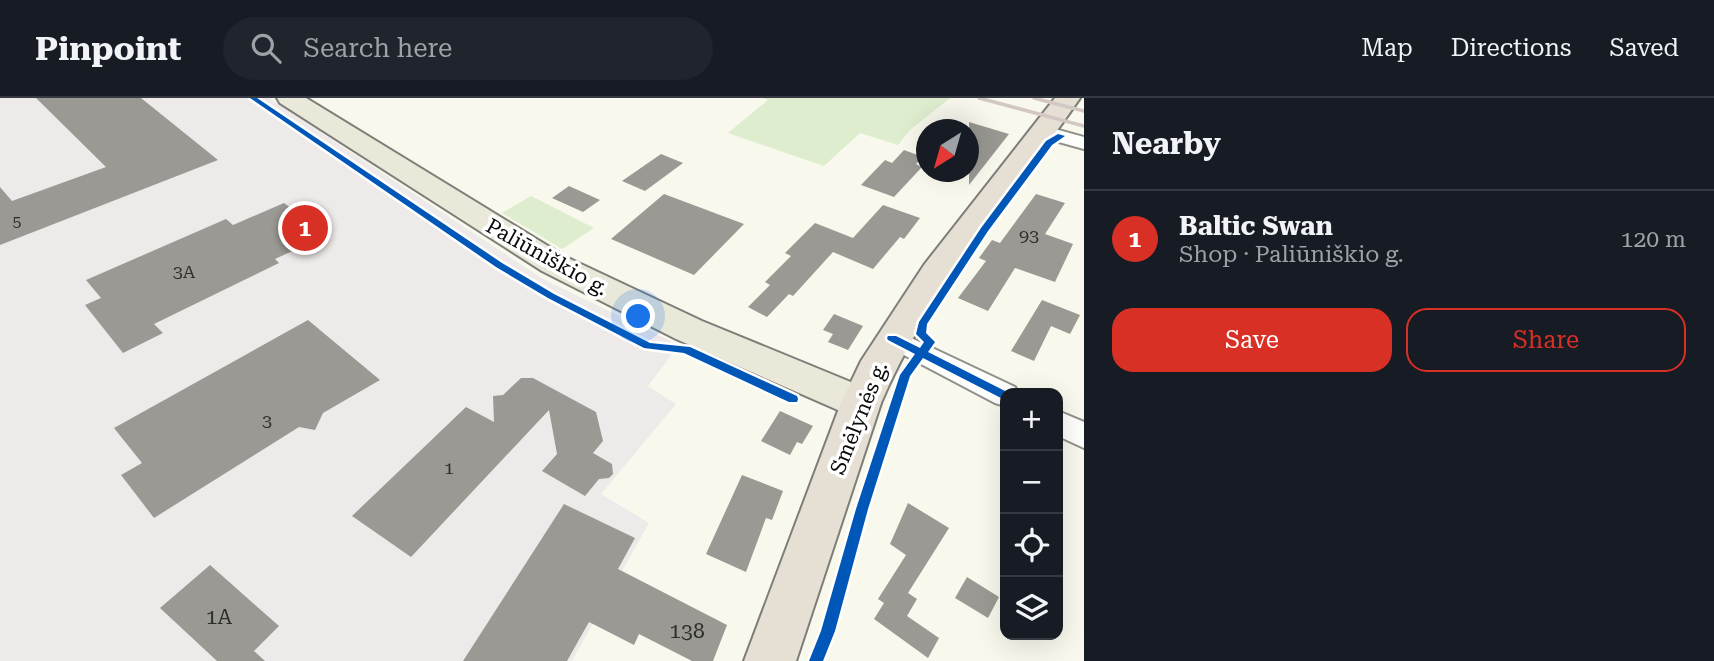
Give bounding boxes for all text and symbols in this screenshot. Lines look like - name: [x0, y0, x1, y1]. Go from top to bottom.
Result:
- search box: [223, 17, 713, 80]
- text: Pinpoint: [35, 29, 181, 68]
- icon: search: [247, 29, 285, 67]
- text: Search here: [303, 33, 452, 63]
- text: Map: [1361, 34, 1413, 62]
- text: Directions: [1451, 34, 1571, 62]
- text: Saved: [1609, 34, 1679, 62]
- north arrow: [916, 119, 979, 182]
- text: Nearby: [1112, 126, 1221, 161]
- pin: 1: [282, 202, 328, 254]
- text: Baltic Swan: [1179, 211, 1333, 241]
- house number: 5: [13, 212, 22, 231]
- street label: Paliūniškio g.: [482, 214, 612, 300]
- house number: 93: [1019, 225, 1039, 246]
- text: 1: [1129, 226, 1141, 253]
- text: 120 m: [1621, 226, 1686, 253]
- text: Shop · Paliūniškio g.: [1179, 241, 1404, 268]
- house number: 3A: [173, 261, 196, 282]
- your location: [621, 299, 655, 333]
- button: Save: [1112, 308, 1392, 372]
- button: Share: [1406, 308, 1686, 372]
- street label: Smėlynės g.: [825, 358, 893, 478]
- map controls: [1000, 388, 1063, 640]
- button: +: [1000, 388, 1063, 451]
- house number: 3: [262, 410, 272, 431]
- button: −: [1000, 451, 1063, 514]
- house number: 1: [444, 457, 454, 478]
- button: locate: [1000, 514, 1063, 577]
- button: layers: [1000, 577, 1063, 640]
- house number: 1A: [206, 605, 233, 629]
- house number: 138: [669, 619, 705, 643]

